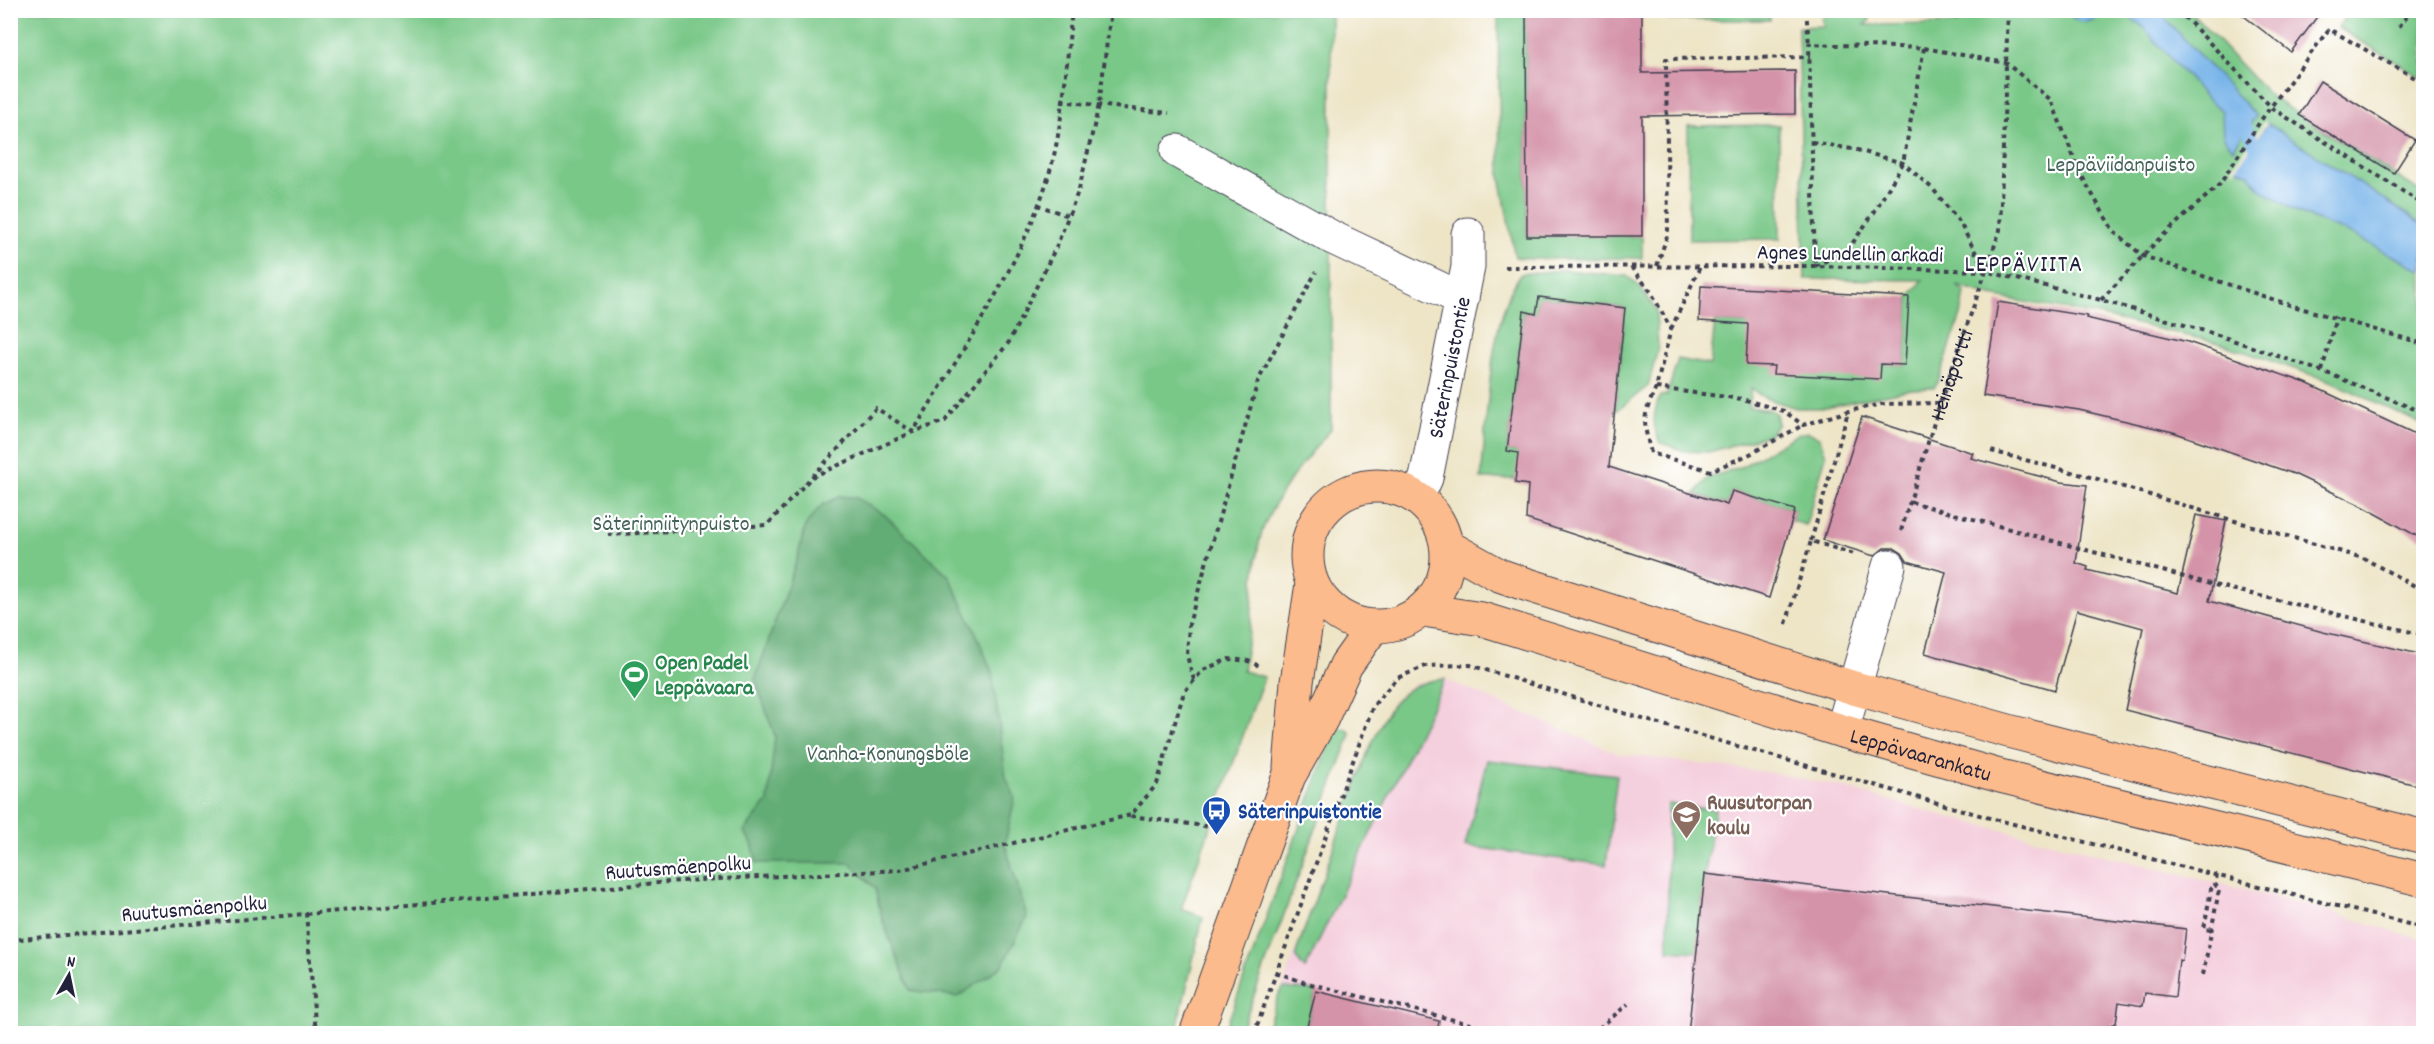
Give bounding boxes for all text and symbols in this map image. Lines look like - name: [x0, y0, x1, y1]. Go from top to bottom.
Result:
- park label: Leppäviidanpuisto: [2047, 151, 2195, 182]
- street label: Agnes Lundellin arkadi: [1757, 238, 1943, 273]
- district label: LEPPÄVIITA: [1964, 249, 2084, 283]
- street label: Säterinpuistontie: [1422, 294, 1481, 441]
- street label: Heinäportti: [1924, 326, 1983, 425]
- park label: Säterinniitynpuisto: [592, 510, 750, 541]
- place label: Open Padel Leppävaara: [655, 649, 754, 705]
- sports icon: Open Padel Leppävaara: [618, 658, 650, 700]
- street label: Leppävaarankatu: [1846, 722, 1994, 792]
- park label: Vanha-Konungsböle: [807, 740, 969, 771]
- place label: Ruusutorpan koulu: [1707, 789, 1812, 845]
- bus stop icon: Säterinpuistontie: [1201, 794, 1233, 836]
- place label: Säterinpuistontie: [1238, 798, 1382, 829]
- school or university icon: Ruusutorpan koulu: [1670, 798, 1702, 840]
- street label: Ruutusmäenpolku: [604, 849, 752, 890]
- street label: Ruutusmäenpolku: [120, 889, 268, 932]
- north arrow: [39, 945, 99, 1005]
- text: N: [65, 951, 77, 975]

